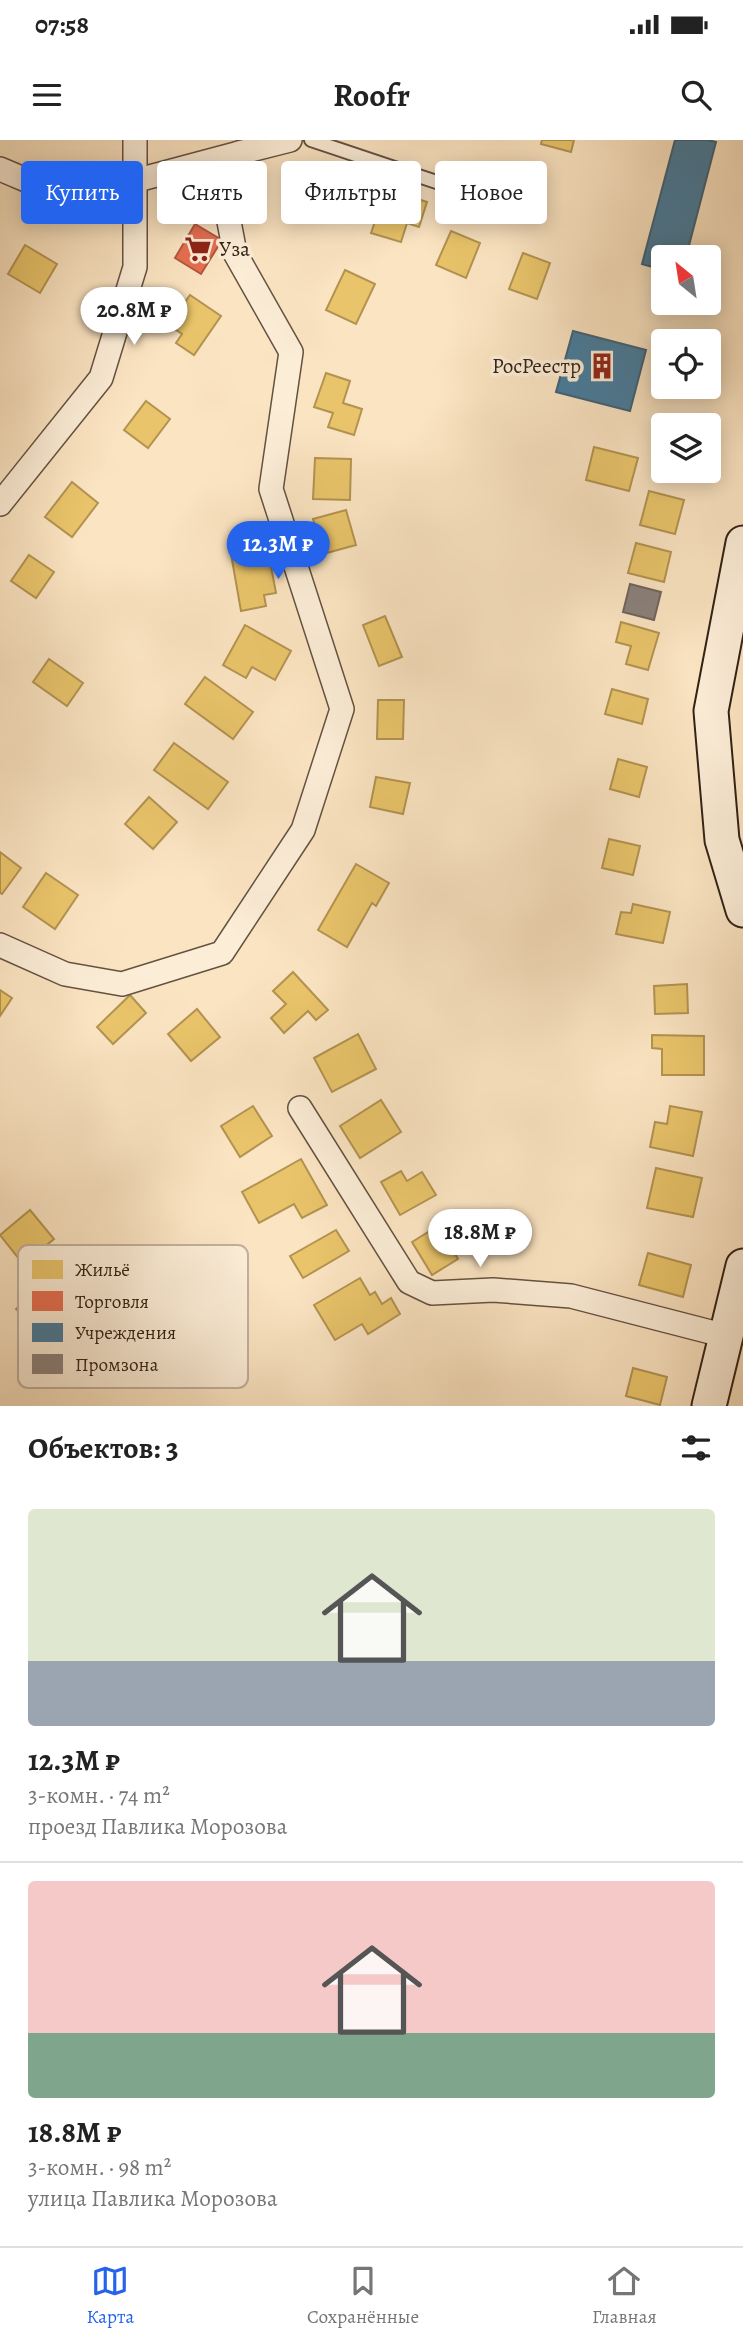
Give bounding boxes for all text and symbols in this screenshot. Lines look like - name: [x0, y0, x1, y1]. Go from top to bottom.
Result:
- text: 07:58: [35, 7, 89, 42]
- text: Roofr: [333, 73, 410, 117]
- icon: menu: [28, 76, 66, 114]
- icon: search: [677, 76, 715, 114]
- chip: Купить: [21, 161, 143, 224]
- chip: Снять: [157, 161, 267, 224]
- chip: Фильтры: [281, 161, 421, 224]
- chip: Новое: [435, 161, 547, 224]
- supermarket icon: Уза: [183, 234, 213, 264]
- place label: Уза: [219, 235, 250, 263]
- north arrow: [651, 245, 721, 315]
- map controls: [651, 245, 721, 483]
- pin: 20.8M ₽: [69, 288, 199, 347]
- text: 20.8M ₽: [96, 294, 172, 325]
- button: locate: [651, 329, 721, 399]
- building icon: РосРеестр: [587, 351, 617, 381]
- place label: РосРеестр: [492, 352, 581, 380]
- button: layers: [651, 413, 721, 483]
- pin: 12.3M ₽: [213, 522, 343, 581]
- text: 12.3M ₽: [243, 528, 313, 559]
- pin: 18.8M ₽: [415, 1210, 545, 1269]
- text: 18.8M ₽: [444, 1216, 516, 1247]
- legend: [18, 1245, 248, 1388]
- text: Жильё: [75, 1257, 130, 1283]
- text: Торговля: [75, 1289, 149, 1315]
- text: Учреждения: [75, 1320, 176, 1346]
- text: Промзона: [75, 1352, 159, 1378]
- text: Объектов: 3: [28, 1428, 179, 1468]
- icon: filters: [677, 1429, 715, 1467]
- icon: home: [309, 1555, 435, 1681]
- text: 12.3M ₽: [28, 1740, 120, 1780]
- text: 3-комн. · 74 m²: [28, 1780, 170, 1811]
- text: проезд Павлика Морозова: [28, 1811, 287, 1842]
- icon: home: [309, 1927, 435, 2053]
- text: 18.8M ₽: [28, 2112, 121, 2152]
- text: 3-комн. · 98 m²: [28, 2152, 171, 2183]
- text: улица Павлика Морозова: [28, 2183, 278, 2214]
- tab: Карта: [86, 2262, 134, 2330]
- tab: Сохранённые: [307, 2262, 419, 2330]
- tab: Главная: [592, 2262, 657, 2330]

